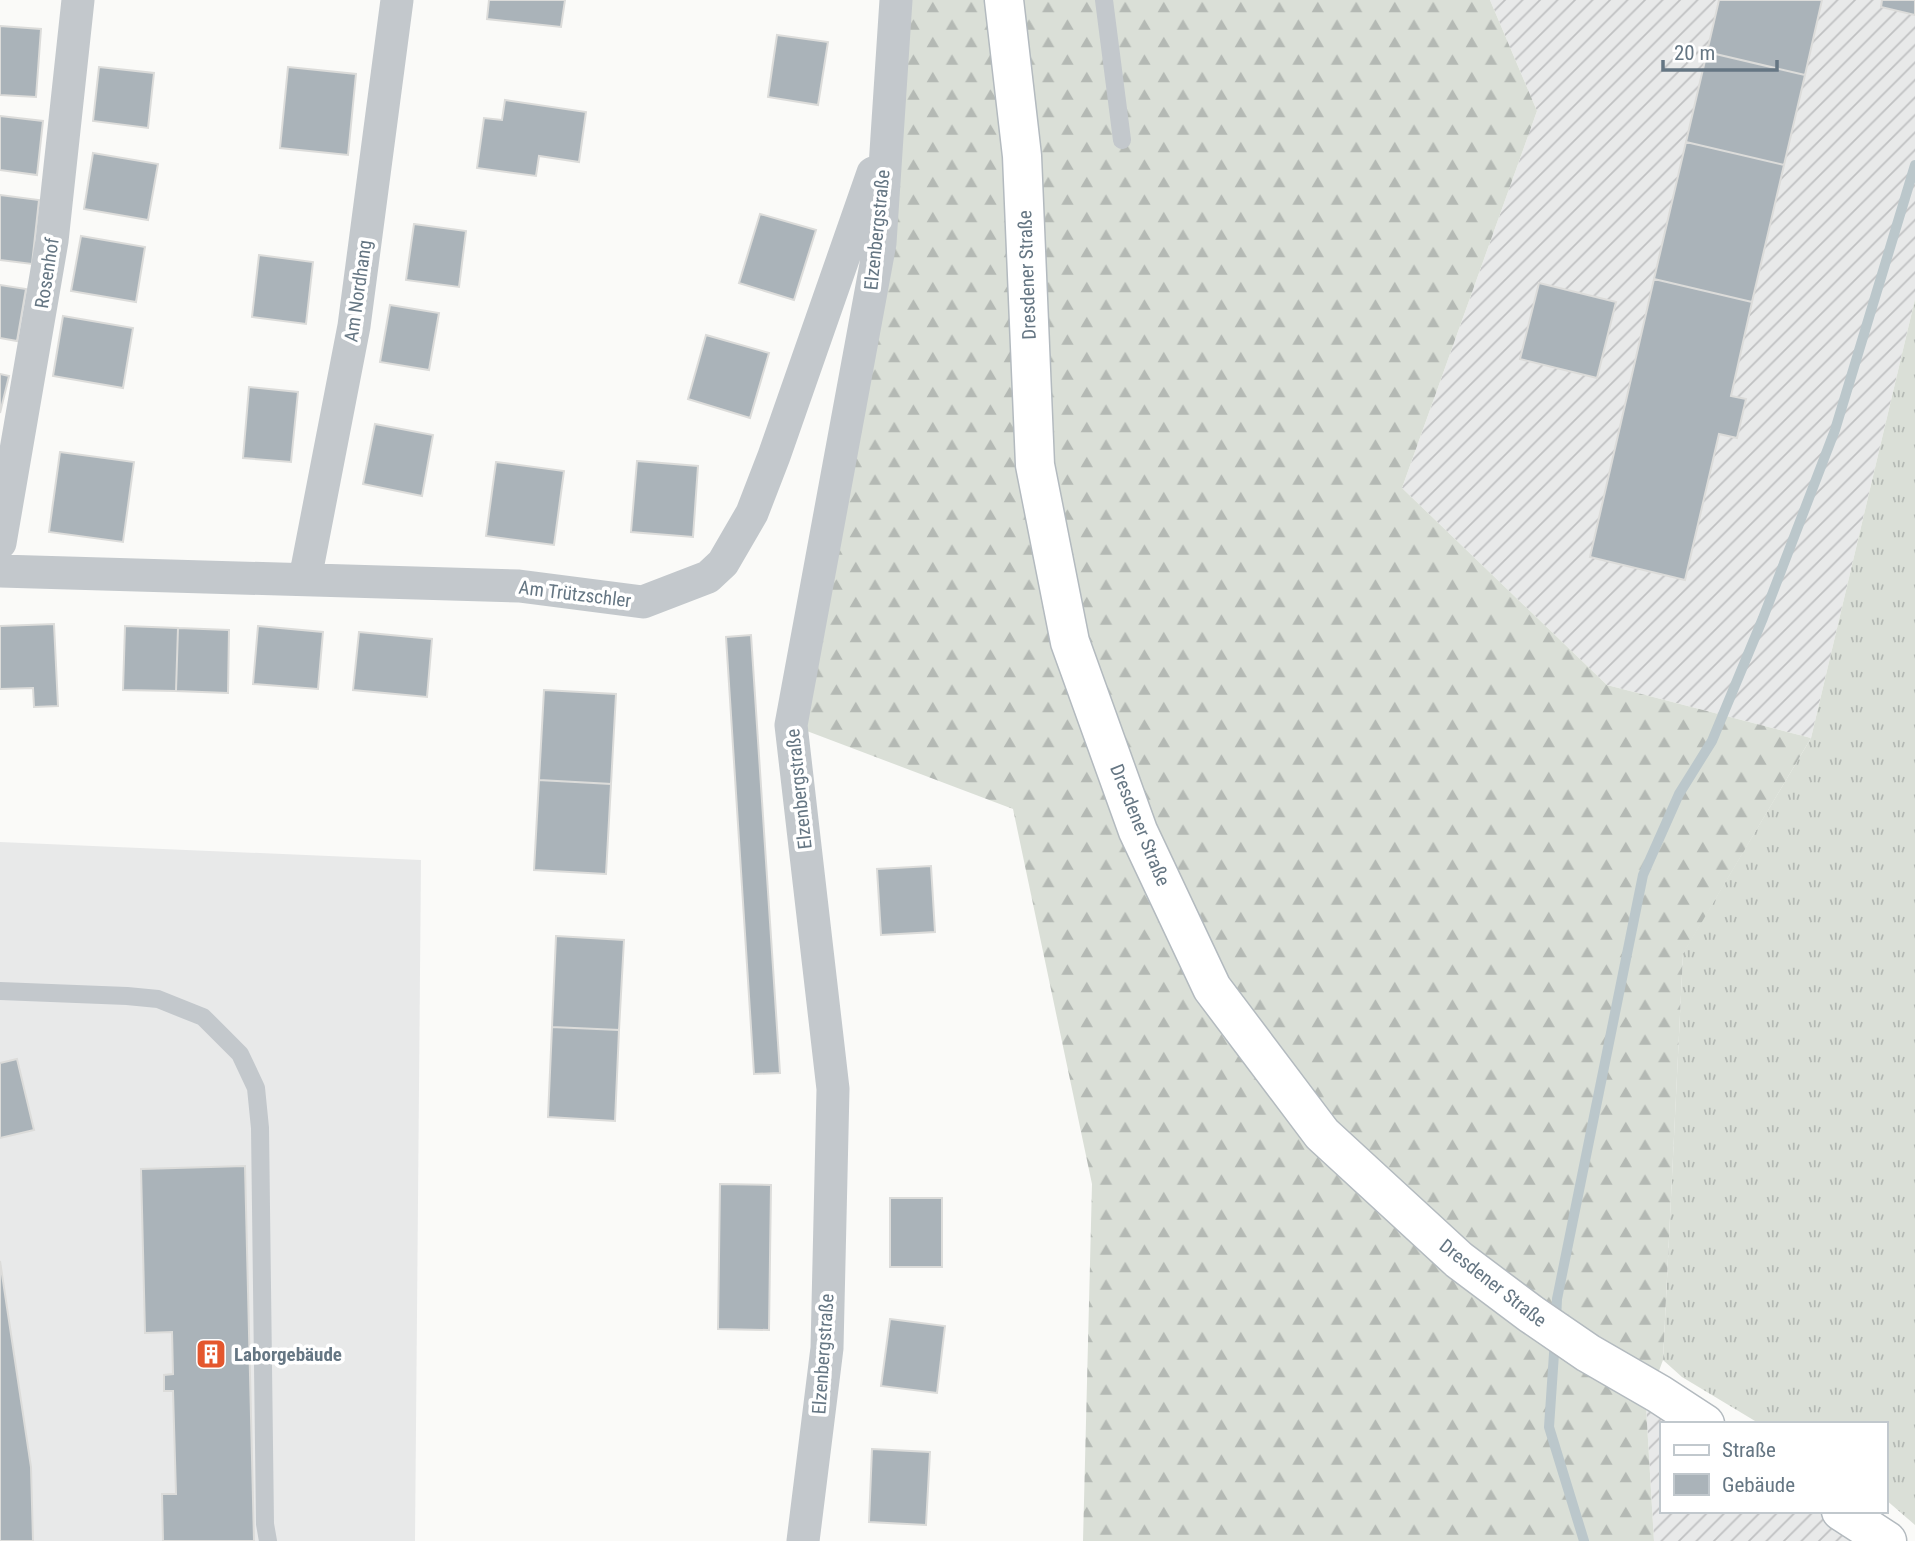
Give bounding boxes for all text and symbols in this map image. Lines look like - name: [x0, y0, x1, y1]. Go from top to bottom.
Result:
- scale bar: [1663, 28, 1777, 72]
- text: 20 m: [1674, 41, 1715, 65]
- street label: Elzenbergstraße: [859, 169, 895, 291]
- street label: Dresdener Straße: [1013, 210, 1041, 340]
- street label: Rosenhof: [30, 236, 64, 310]
- street label: Am Nordhang: [339, 238, 377, 344]
- street label: Am Trützschler: [517, 576, 633, 612]
- street label: Elzenbergstraße: [781, 728, 817, 850]
- street label: Dresdener Straße: [1105, 761, 1175, 889]
- street label: Dresdener Straße: [1435, 1234, 1551, 1332]
- street label: Elzenbergstraße: [807, 1293, 839, 1415]
- building icon: Laborgebäude: [194, 1337, 228, 1371]
- place label: Laborgebäude: [234, 1343, 342, 1366]
- legend: [1660, 1422, 1887, 1513]
- text: Straße: [1722, 1438, 1776, 1462]
- text: Gebäude: [1722, 1473, 1795, 1497]

